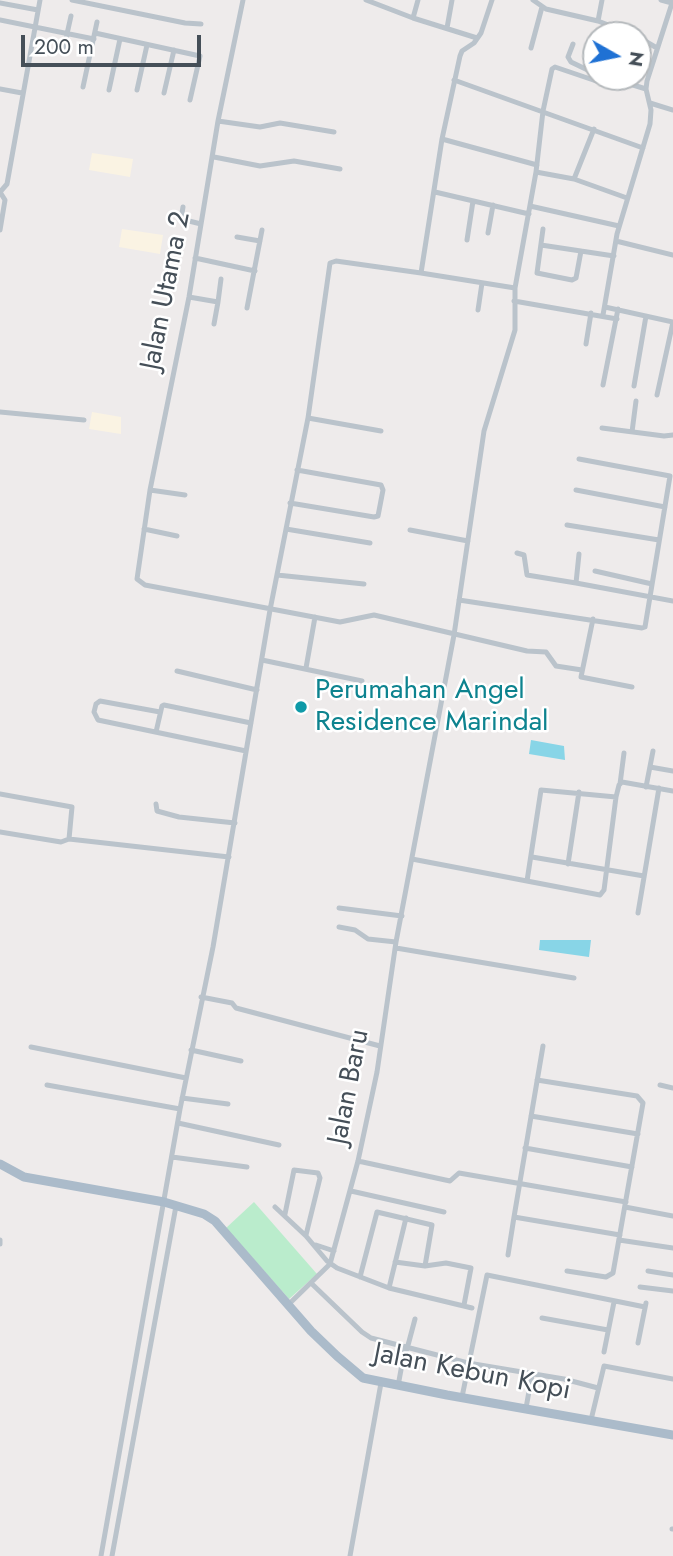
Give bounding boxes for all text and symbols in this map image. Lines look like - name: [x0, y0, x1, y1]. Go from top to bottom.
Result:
- scale bar: [24, 21, 205, 65]
- north arrow: [582, 21, 652, 91]
- text: 200 m: [34, 32, 94, 62]
- text: N: [622, 49, 651, 69]
- street label: Jalan Utama 2: [135, 209, 199, 373]
- place label: Perumahan Angel Residence Marindal: [315, 674, 549, 740]
- marker: Perumahan Angel Residence Marindal: [293, 699, 309, 715]
- street label: Jalan Baru: [322, 1027, 378, 1147]
- street label: Jalan Kebun Kopi: [371, 1337, 573, 1409]

